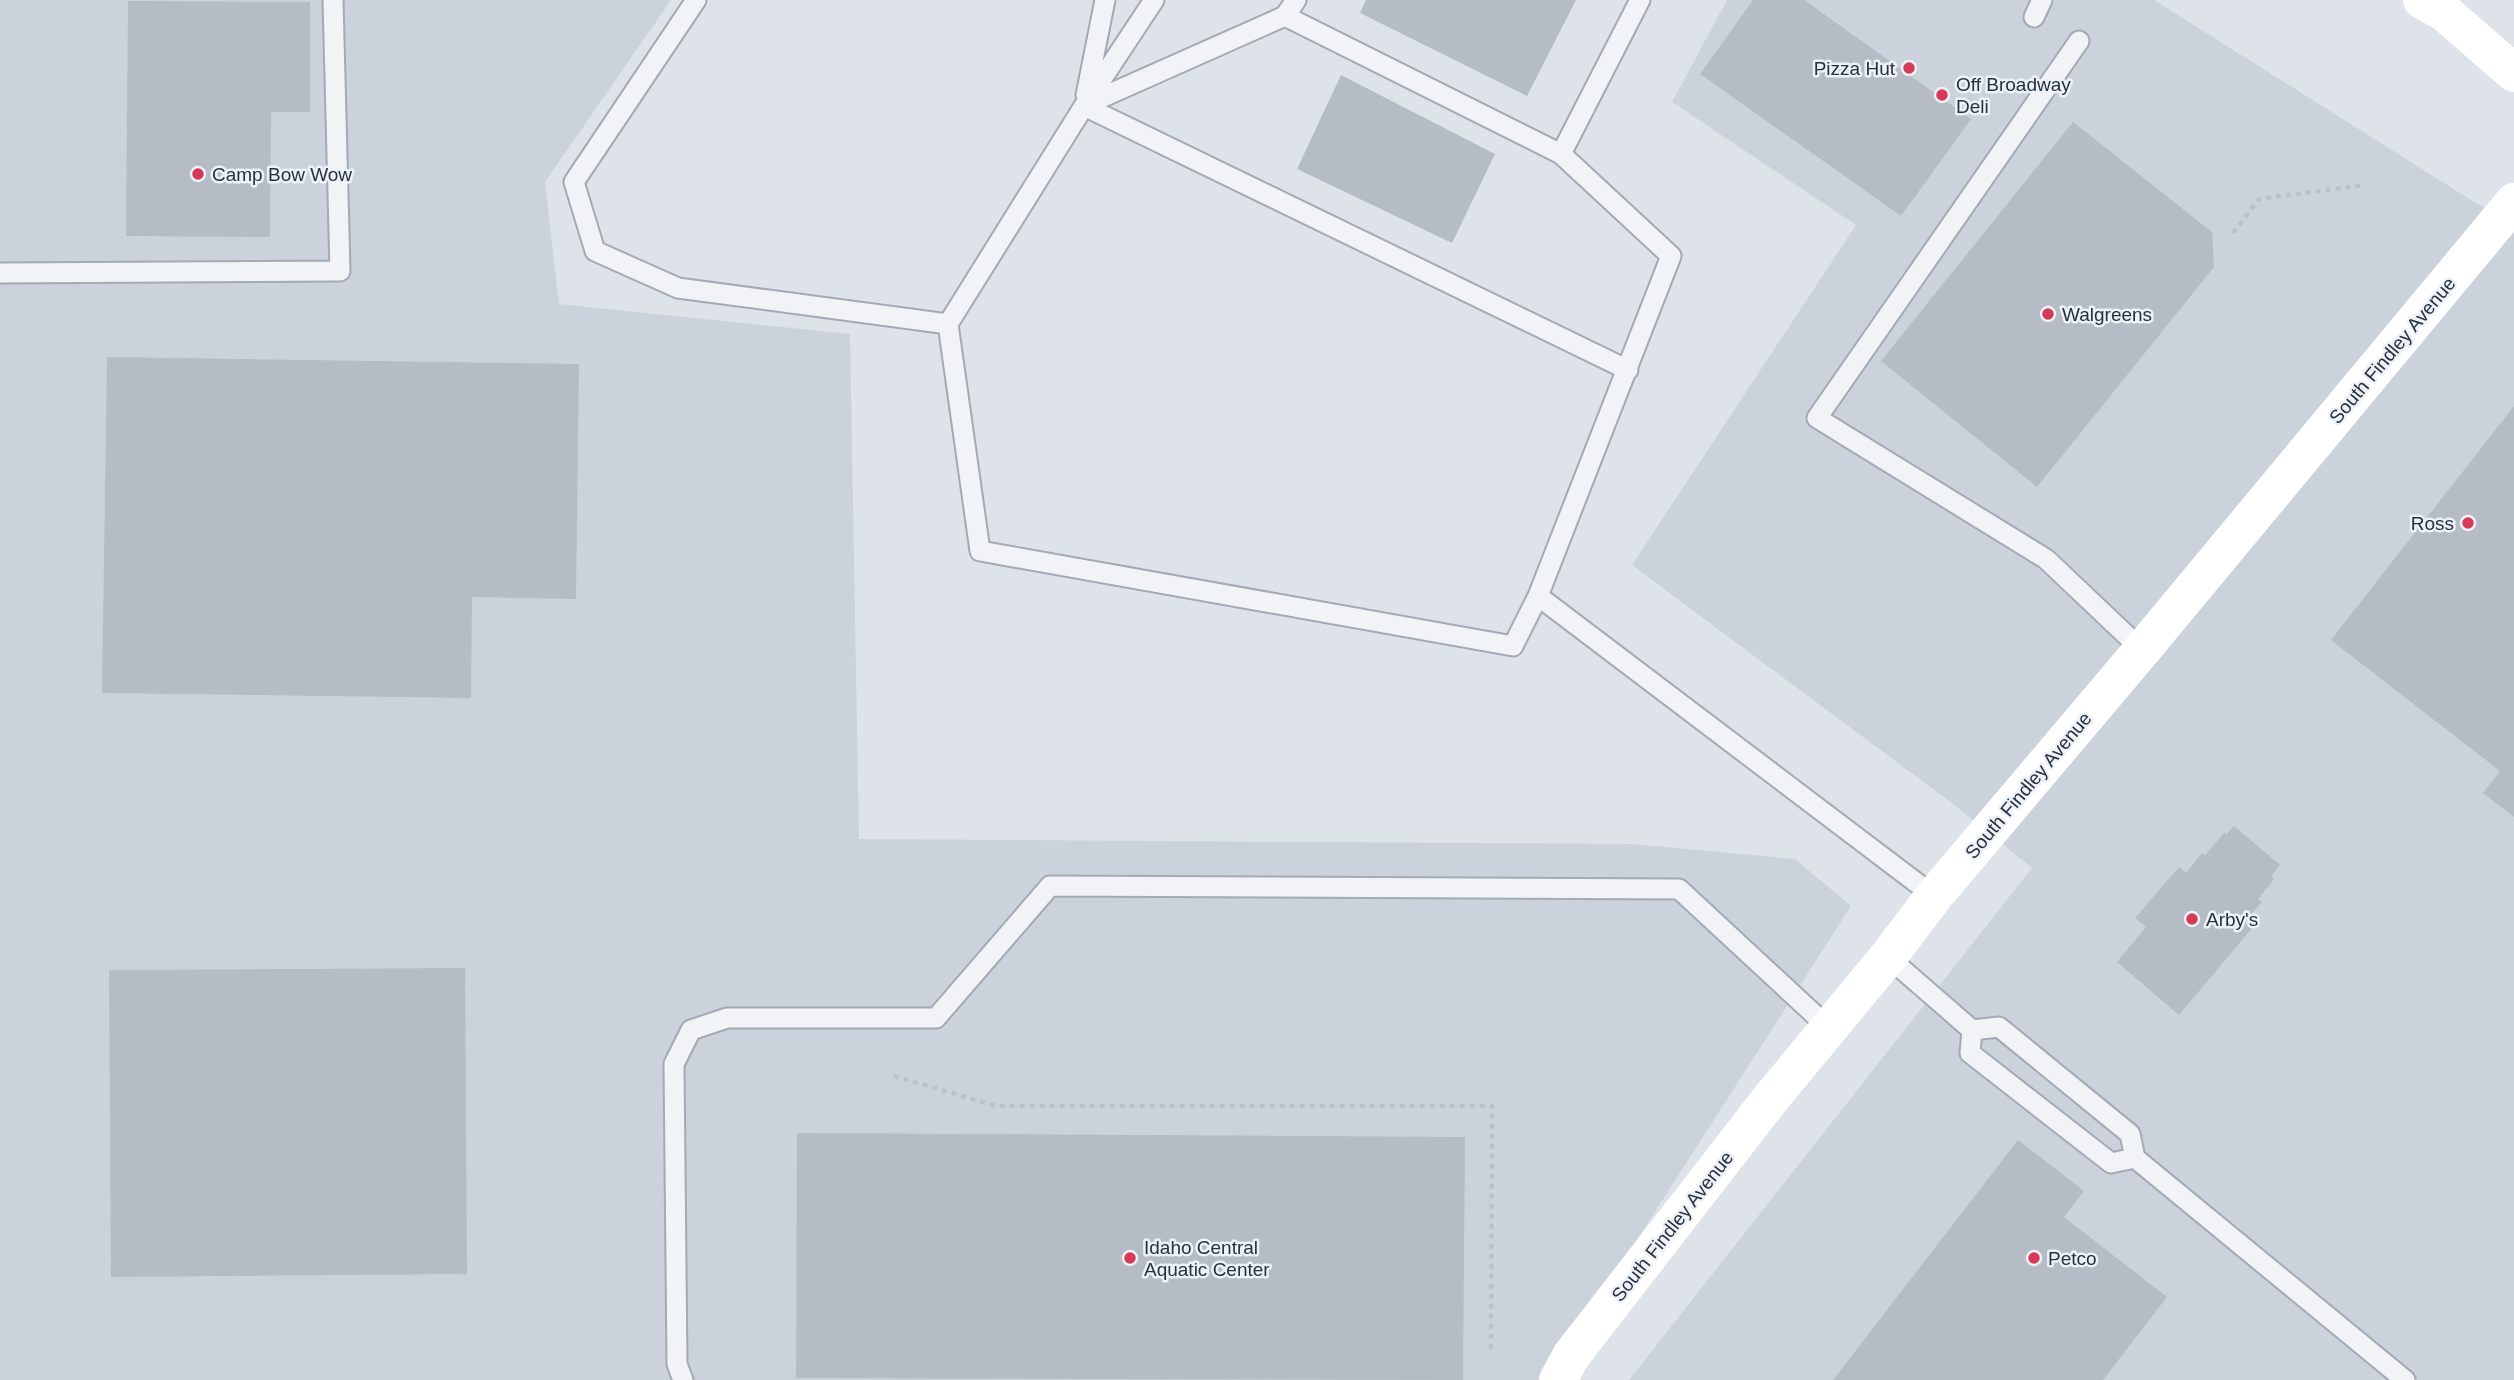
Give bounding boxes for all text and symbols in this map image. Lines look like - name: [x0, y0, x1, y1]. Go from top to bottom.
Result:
- place label: Pizza Hut: [1814, 58, 1896, 79]
- marker: Pizza Hut: [1901, 60, 1917, 76]
- place label: Off Broadway Deli: [1956, 74, 2071, 117]
- marker: Off Broadway Deli: [1934, 87, 1950, 103]
- place label: Camp Bow Wow: [212, 164, 352, 185]
- marker: Camp Bow Wow: [190, 166, 206, 182]
- street label: South Findley Avenue: [2325, 273, 2460, 428]
- place label: Walgreens: [2062, 304, 2152, 325]
- marker: Walgreens: [2040, 306, 2056, 322]
- place label: Ross: [2411, 513, 2454, 534]
- marker: Ross: [2460, 515, 2476, 531]
- street label: South Findley Avenue: [1961, 708, 2096, 863]
- place label: Arby's: [2206, 909, 2258, 930]
- marker: Arby's: [2184, 911, 2200, 927]
- street label: South Findley Avenue: [1607, 1147, 1737, 1305]
- place label: Idaho Central Aquatic Center: [1144, 1237, 1270, 1280]
- place label: Petco: [2048, 1248, 2097, 1269]
- marker: Idaho Central Aquatic Center: [1122, 1250, 1138, 1266]
- marker: Petco: [2026, 1250, 2042, 1266]

